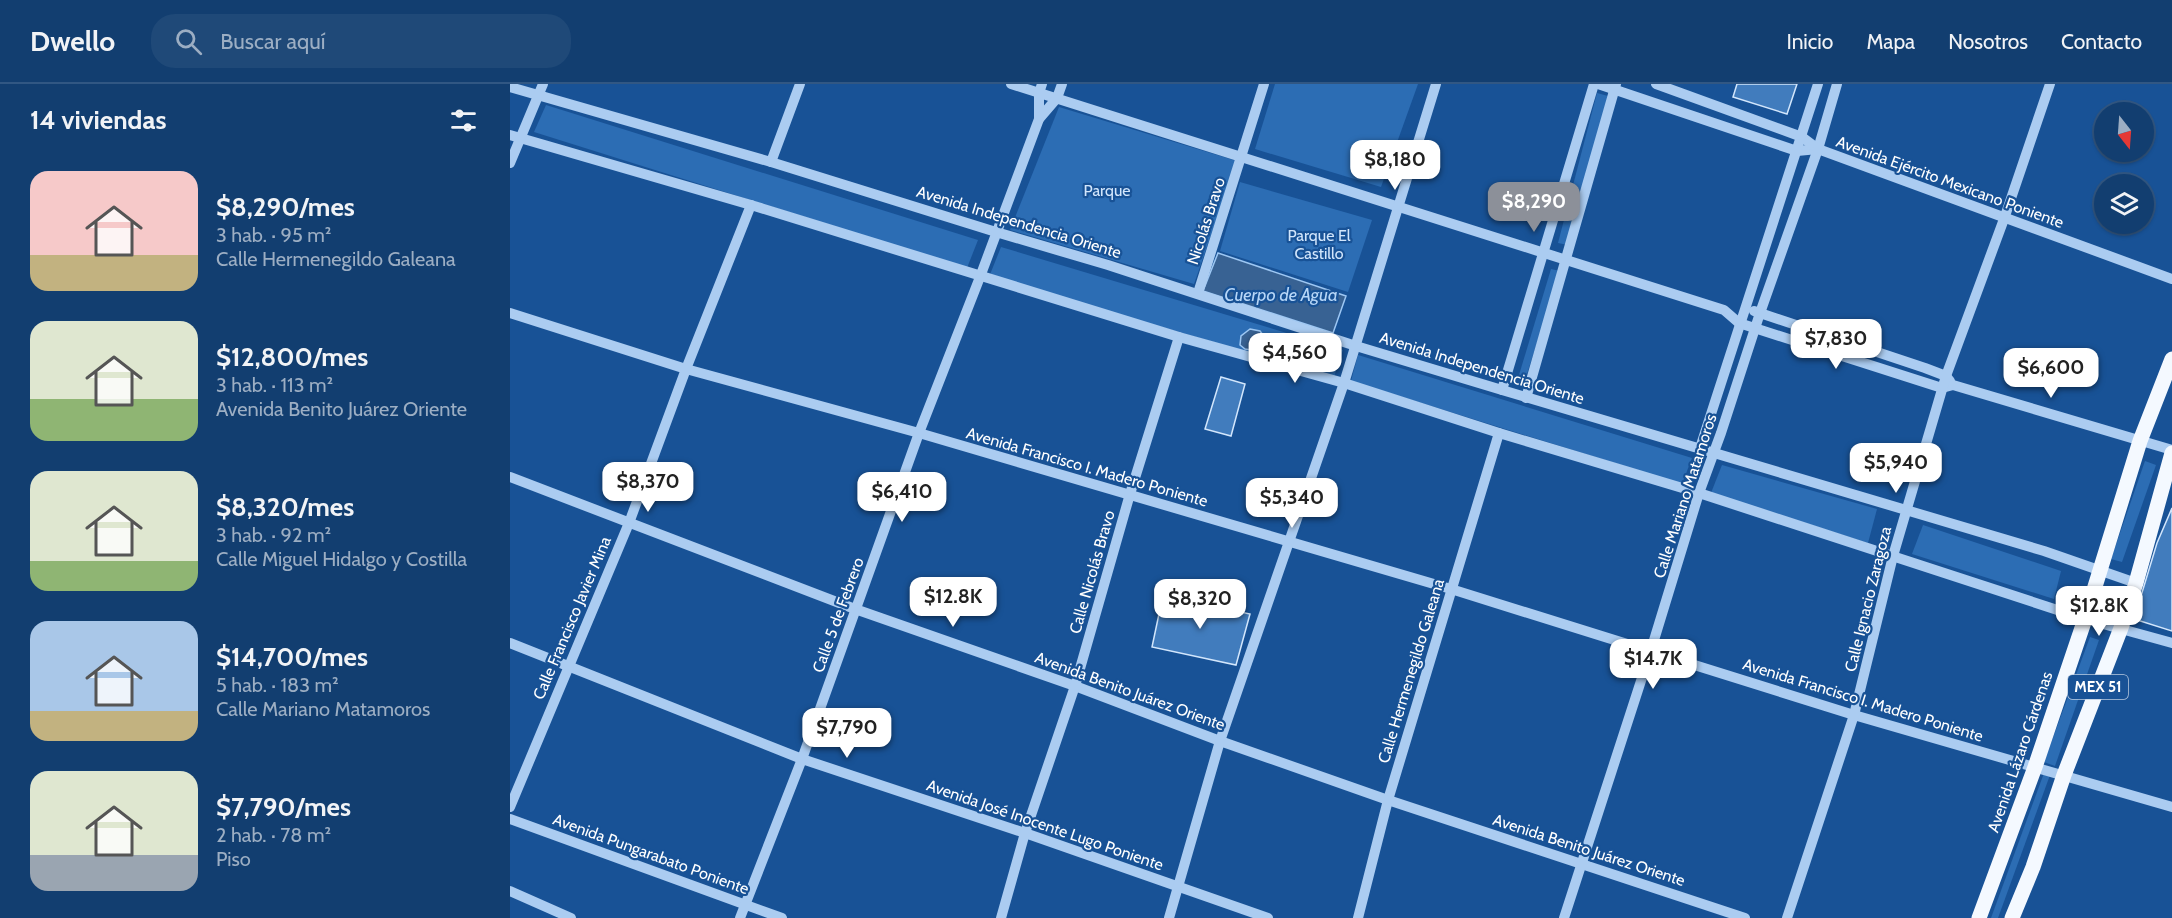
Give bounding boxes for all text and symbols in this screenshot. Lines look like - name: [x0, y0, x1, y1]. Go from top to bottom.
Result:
- search box: [151, 14, 571, 68]
- text: Dwello: [30, 24, 115, 58]
- icon: search: [172, 25, 205, 58]
- text: Buscar aquí: [220, 28, 325, 55]
- text: Inicio: [1786, 29, 1833, 54]
- text: Mapa: [1866, 29, 1915, 54]
- text: Nosotros: [1948, 29, 2028, 54]
- text: Contacto: [2061, 29, 2142, 54]
- north arrow: [2094, 102, 2154, 162]
- map controls: [2094, 102, 2154, 234]
- text: 14 viviendas: [30, 104, 166, 136]
- icon: filters: [447, 104, 480, 137]
- street label: Avenida Ejército Mexicano Poniente: [1834, 132, 2066, 232]
- pin: $8,180: [1346, 140, 1444, 191]
- text: $8,180: [1364, 147, 1426, 171]
- button: layers: [2094, 174, 2154, 234]
- street label: Nicolás Bravo: [1183, 175, 1229, 267]
- park label: Parque: [1084, 181, 1130, 200]
- street label: Avenida Independencia Oriente: [914, 182, 1124, 262]
- pin: $8,290: [1485, 182, 1583, 233]
- text: $8,290: [1502, 189, 1566, 213]
- text: $8,290/mes: [216, 191, 355, 223]
- icon: home: [78, 195, 150, 267]
- text: 3 hab. · 95 m²: [216, 223, 331, 247]
- park label: Parque El Castillo: [1287, 226, 1351, 263]
- text: Calle Hermenegildo Galeana: [216, 247, 456, 271]
- water label: Cuerpo de Agua: [1224, 284, 1338, 306]
- pin: $7,830: [1787, 319, 1885, 370]
- text: $7,830: [1805, 326, 1867, 350]
- street label: Avenida Independencia Oriente: [1377, 328, 1587, 408]
- pin: $4,560: [1246, 333, 1344, 384]
- text: $4,560: [1263, 340, 1327, 364]
- text: $12,800/mes: [216, 341, 368, 373]
- icon: home: [78, 345, 150, 417]
- pin: $6,600: [2002, 348, 2100, 399]
- text: $6,600: [2018, 355, 2084, 379]
- text: 3 hab. · 113 m²: [216, 373, 333, 397]
- text: Avenida Benito Juárez Oriente: [216, 397, 467, 421]
- street label: Calle Mariano Matamoros: [1649, 411, 1721, 580]
- street label: Avenida Francisco I. Madero Poniente: [964, 423, 1210, 511]
- pin: $5,940: [1847, 443, 1945, 494]
- text: $5,940: [1864, 450, 1928, 474]
- pin: $8,370: [599, 462, 697, 513]
- text: $8,370: [616, 469, 680, 493]
- pin: $6,410: [853, 472, 951, 523]
- pin: $5,340: [1243, 478, 1341, 529]
- text: $6,410: [871, 479, 933, 503]
- text: $5,340: [1260, 485, 1324, 509]
- text: $8,320/mes: [216, 491, 354, 523]
- icon: home: [78, 495, 150, 567]
- street label: Calle Nicolás Bravo: [1065, 508, 1119, 636]
- text: 3 hab. · 92 m²: [216, 523, 331, 547]
- street label: Calle Ignacio Zaragoza: [1841, 524, 1895, 674]
- street label: Calle Francisco Javier Mina: [529, 533, 615, 702]
- text: Calle Miguel Hidalgo y Costilla: [216, 547, 467, 571]
- street label: Calle 5 de Febrero: [808, 555, 868, 675]
- street label: Calle Hermenegildo Galeana: [1374, 576, 1448, 765]
- pin: $12.8K: [904, 577, 1002, 628]
- pin: $8,320: [1151, 579, 1249, 630]
- text: $12.8K: [924, 584, 982, 608]
- text: $8,320: [1168, 586, 1232, 610]
- pin: $12.8K: [2050, 586, 2148, 637]
- text: $12.8K: [2070, 593, 2128, 617]
- pin: $14.7K: [1604, 639, 1702, 690]
- text: $14,700/mes: [216, 641, 368, 673]
- icon: home: [78, 645, 150, 717]
- text: $14.7K: [1624, 646, 1682, 670]
- street label: Avenida Benito Juárez Oriente: [1032, 648, 1228, 734]
- street label: Avenida Francisco I. Madero Poniente: [1741, 654, 1985, 746]
- street label: Avenida Lázaro Cárdenas: [1984, 669, 2057, 835]
- text: 5 hab. · 183 m²: [216, 673, 339, 697]
- road number: MEX 51: [2068, 675, 2128, 699]
- text: Calle Mariano Matamoros: [216, 697, 430, 721]
- pin: $7,790: [798, 708, 896, 759]
- text: $7,790: [816, 715, 878, 739]
- street label: Avenida José Inocente Lugo Poniente: [924, 775, 1166, 875]
- text: $7,790/mes: [216, 791, 351, 823]
- icon: home: [78, 795, 150, 867]
- street label: Avenida Pungarabato Poniente: [550, 810, 752, 898]
- street label: Avenida Benito Juárez Oriente: [1491, 810, 1687, 890]
- text: 2 hab. · 78 m²: [216, 823, 331, 847]
- text: Piso: [216, 847, 251, 871]

